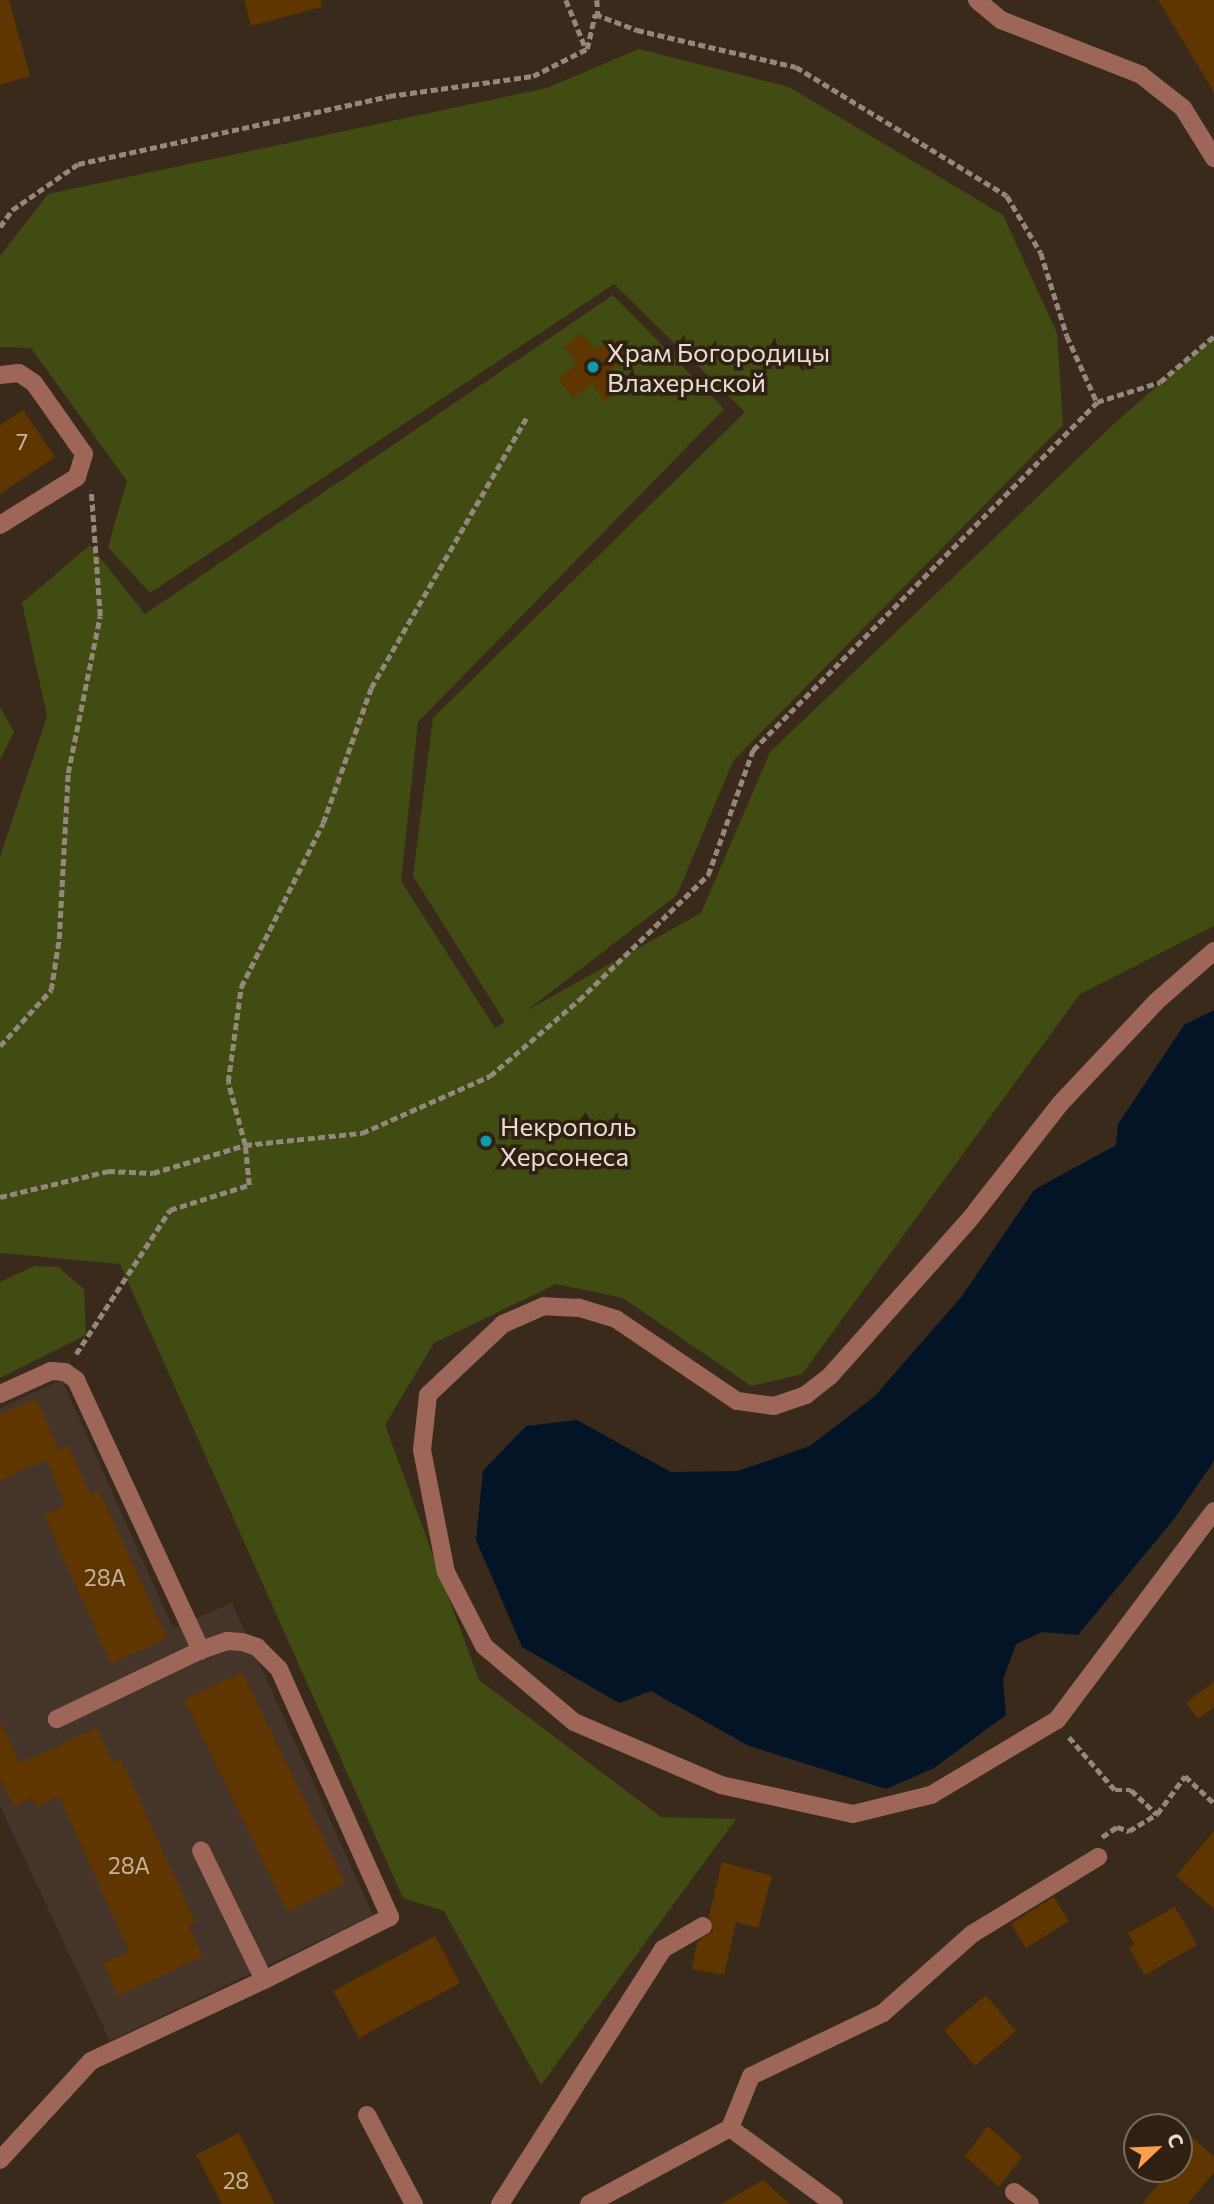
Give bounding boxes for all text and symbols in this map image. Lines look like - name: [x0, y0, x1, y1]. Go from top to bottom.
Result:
- place label: Храм Богородицы Влахернской: [607, 336, 830, 398]
- marker: Храм Богородицы Влахернской: [585, 359, 601, 375]
- house number: 7: [16, 427, 28, 455]
- place label: Некрополь Херсонеса: [500, 1110, 636, 1172]
- marker: Некрополь Херсонеса: [478, 1133, 494, 1149]
- house number: 28А: [84, 1563, 126, 1591]
- house number: 28А: [108, 1851, 150, 1879]
- north arrow: [1123, 2113, 1193, 2183]
- text: С: [1163, 2130, 1189, 2151]
- house number: 28: [223, 2166, 249, 2194]

